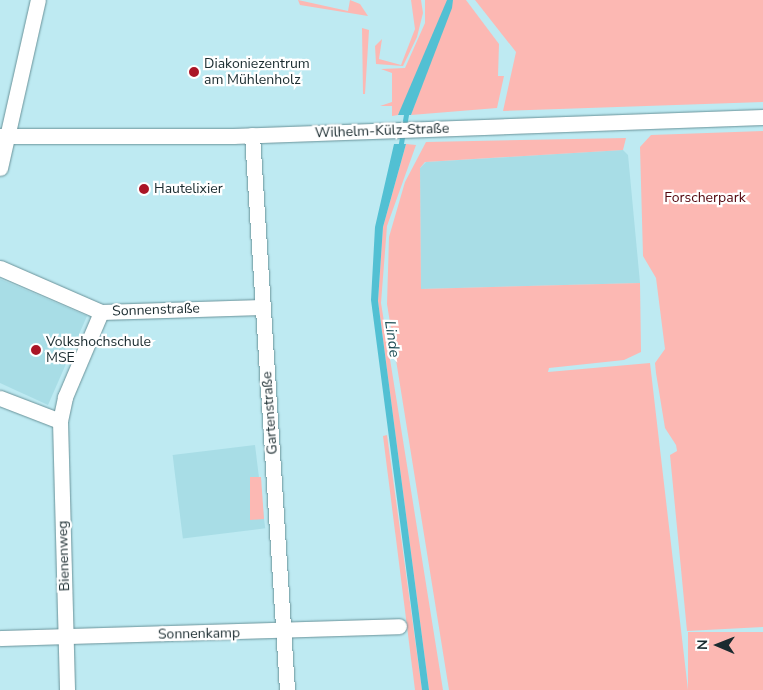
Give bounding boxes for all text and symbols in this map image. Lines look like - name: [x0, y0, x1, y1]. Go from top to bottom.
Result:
- place label: Diakoniezentrum am Mühlenholz: [204, 56, 310, 88]
- marker: Diakoniezentrum am Mühlenholz: [188, 66, 200, 78]
- street label: Wilhelm-Külz-Straße: [315, 120, 449, 142]
- place label: Hautelixier: [154, 181, 223, 197]
- marker: Hautelixier: [138, 183, 150, 195]
- park label: Forscherpark: [664, 190, 746, 206]
- street label: Sonnenstraße: [112, 300, 200, 320]
- water label: Linde: [381, 319, 403, 359]
- place label: Volkshochschule MSE: [46, 334, 151, 367]
- marker: Volkshochschule MSE: [30, 344, 42, 356]
- street label: Gartenstraße: [259, 371, 281, 455]
- street label: Bienenweg: [54, 520, 74, 592]
- north arrow: [693, 620, 743, 670]
- street label: Sonnenkamp: [158, 625, 240, 643]
- text: N: [693, 639, 712, 650]

